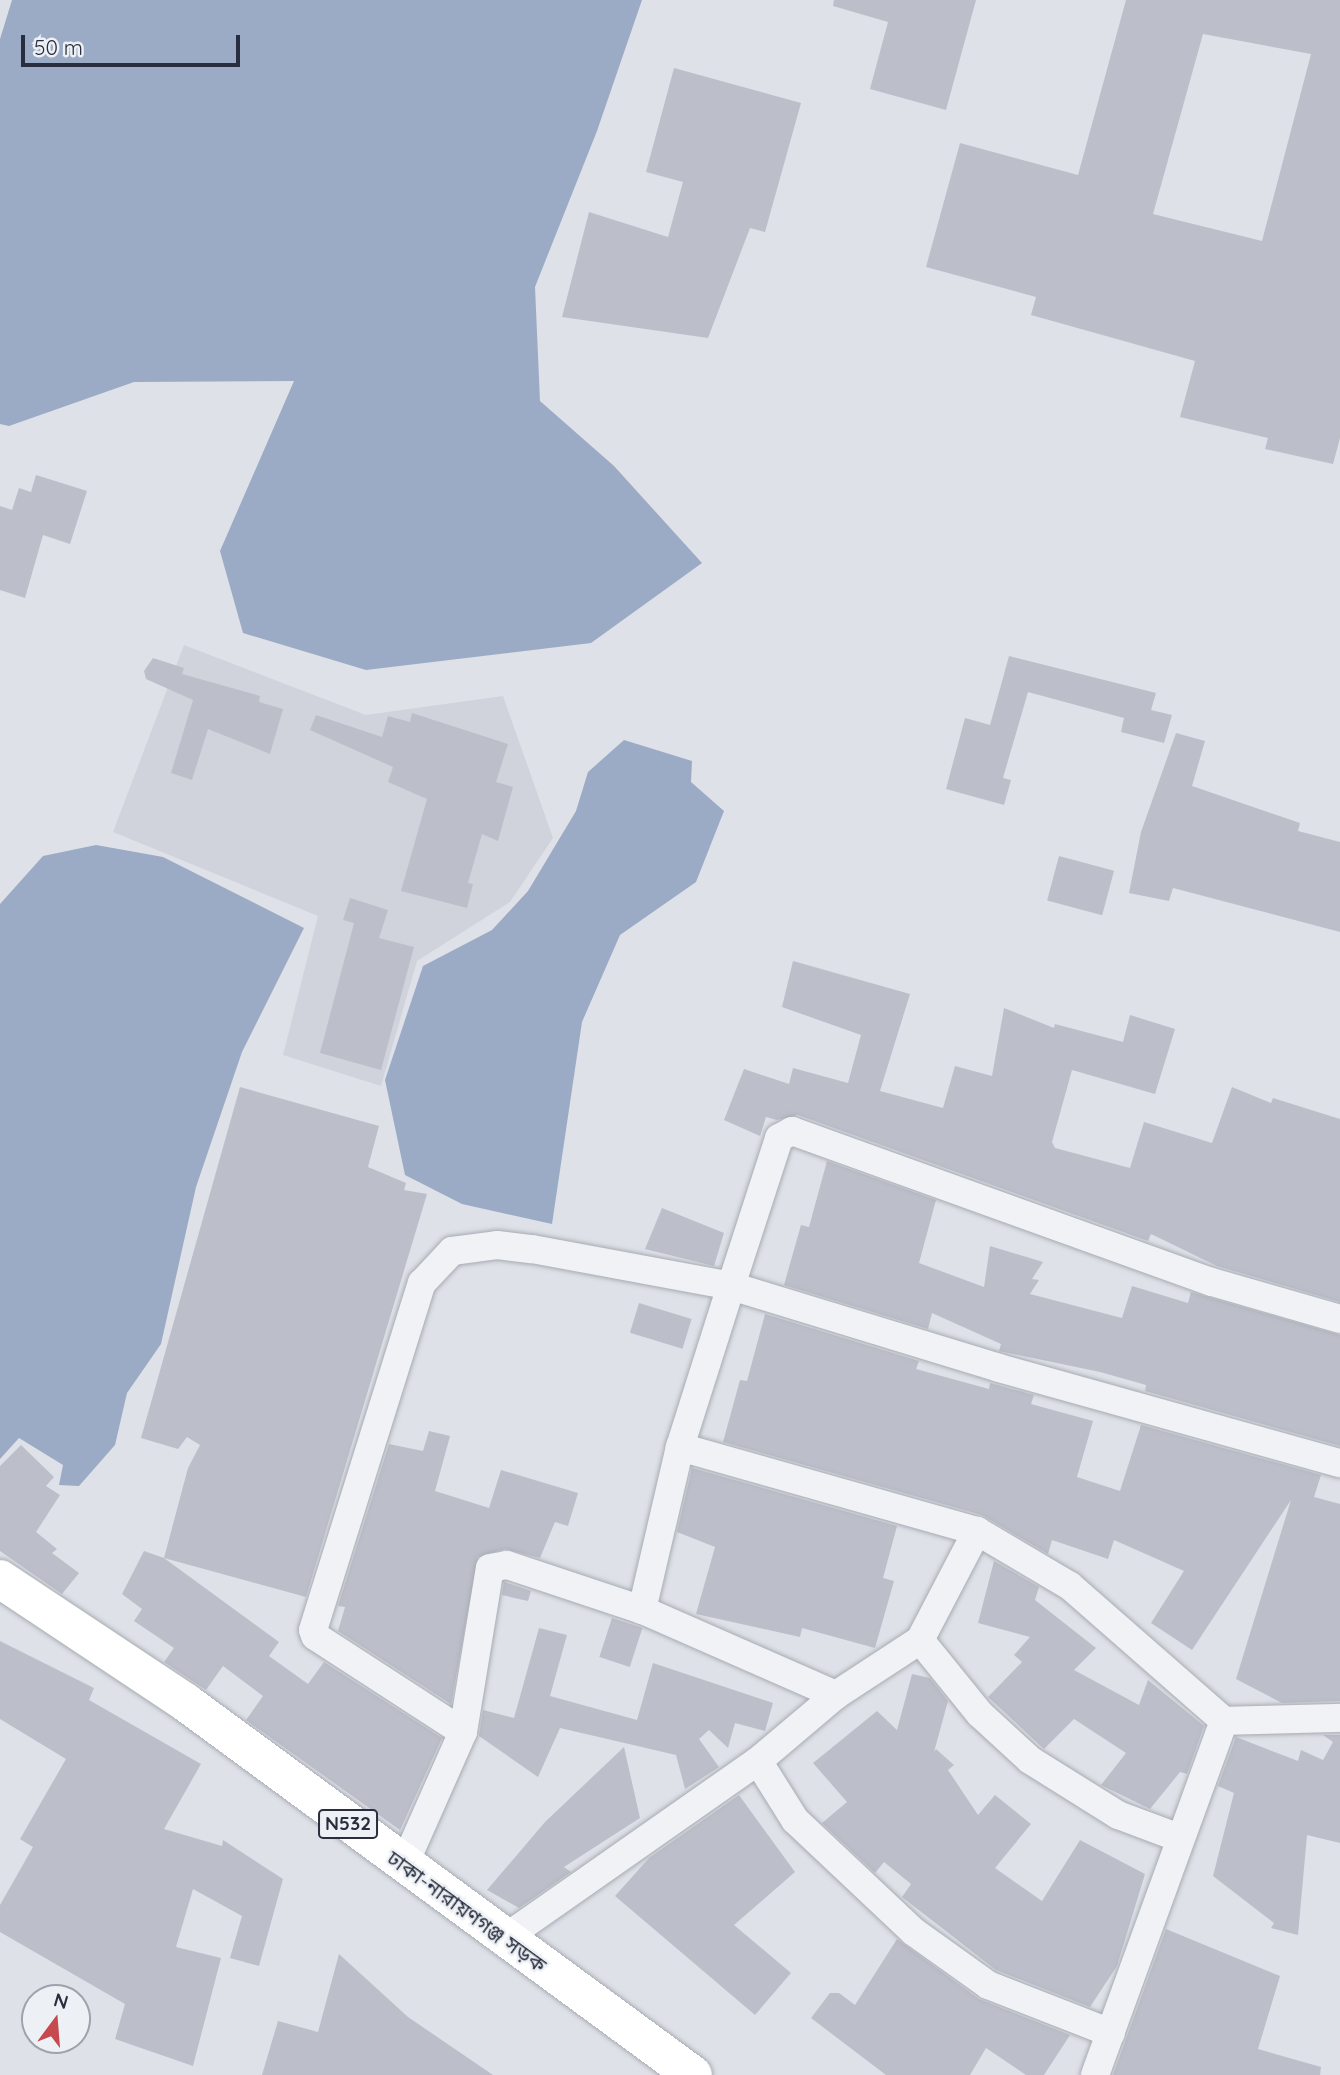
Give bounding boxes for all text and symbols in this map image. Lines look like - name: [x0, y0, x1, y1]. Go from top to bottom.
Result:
- scale bar: [24, 21, 243, 65]
- text: 50 m: [34, 34, 83, 60]
- road number: N532: [316, 1808, 380, 1840]
- street label: ঢাকা-নারায়ণগঞ্জ সড়ক: [382, 1845, 552, 1977]
- north arrow: [21, 1984, 91, 2054]
- text: N: [51, 1987, 71, 2014]

